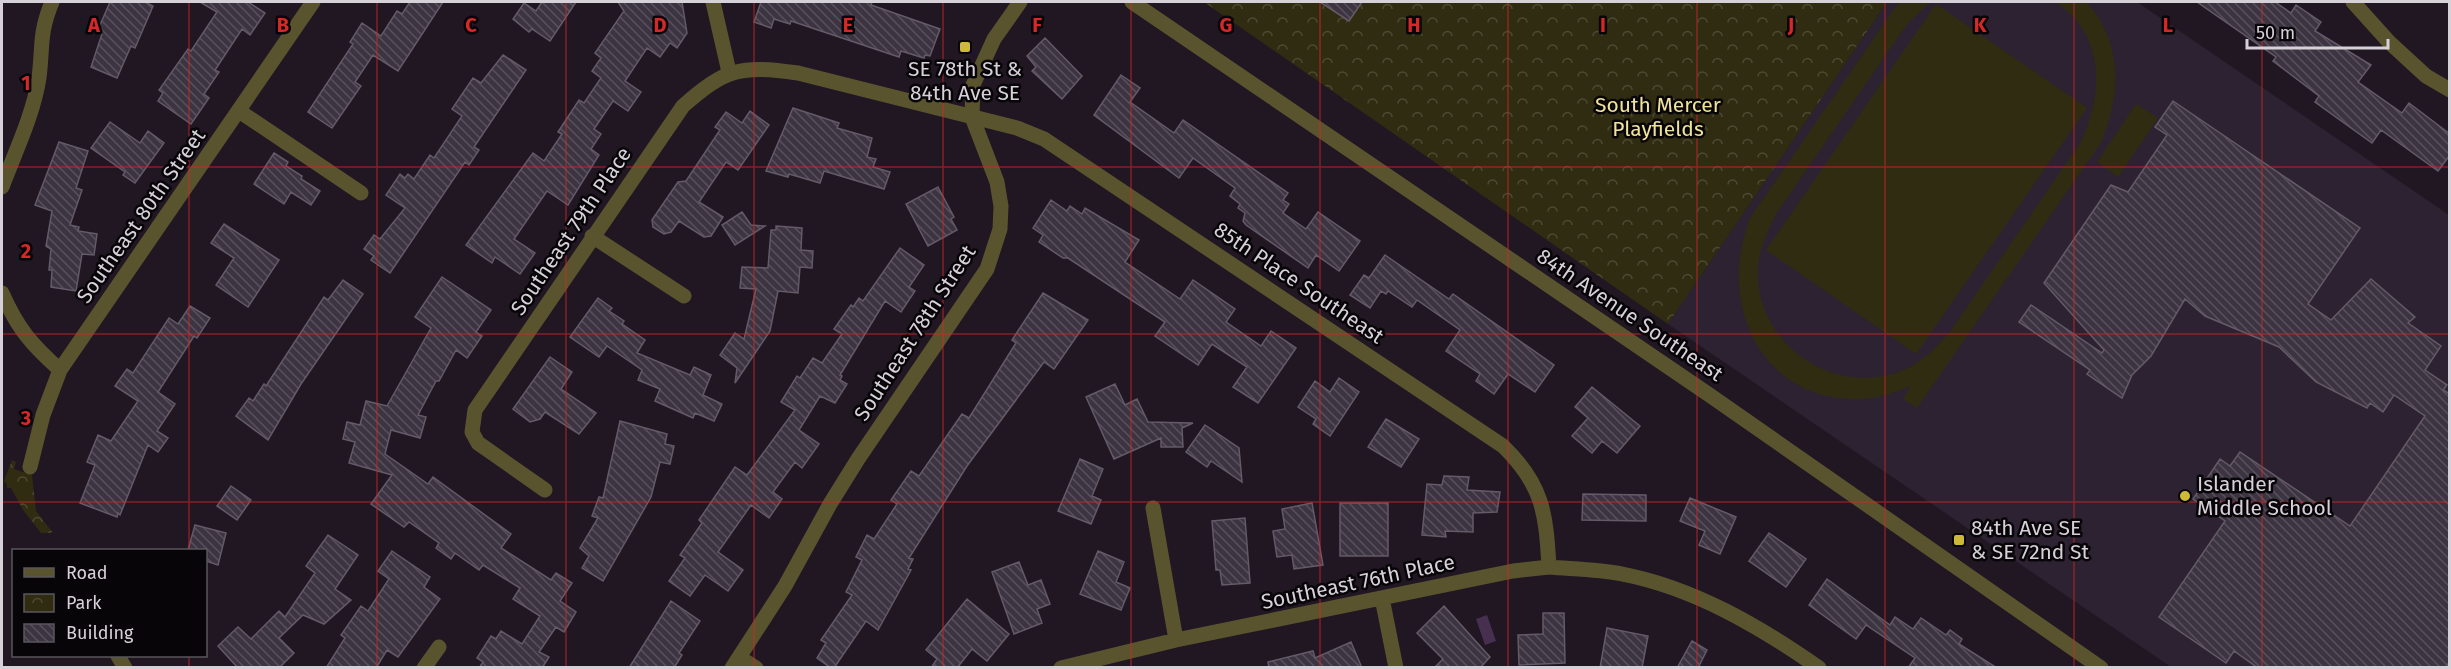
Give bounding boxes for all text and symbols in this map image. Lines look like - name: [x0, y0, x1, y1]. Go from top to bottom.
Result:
- scale bar: [2247, 12, 2388, 50]
- text: A: [87, 13, 101, 37]
- text: B: [277, 13, 289, 37]
- text: C: [465, 13, 477, 37]
- text: D: [653, 13, 667, 37]
- text: E: [843, 13, 853, 37]
- text: F: [1032, 13, 1042, 37]
- text: G: [1220, 13, 1232, 37]
- text: H: [1407, 13, 1421, 37]
- text: I: [1600, 13, 1606, 37]
- text: J: [1787, 13, 1794, 37]
- text: K: [1974, 13, 1987, 37]
- text: L: [2163, 13, 2173, 37]
- text: 50 m: [2256, 22, 2295, 44]
- marker: SE 78th St & 84th Ave SE: [958, 40, 972, 54]
- place label: SE 78th St & 84th Ave SE: [908, 56, 1022, 106]
- text: 1: [21, 71, 31, 95]
- park label: South Mercer Playfields: [1595, 92, 1721, 142]
- street label: Southeast 80th Street: [71, 123, 211, 308]
- street label: Southeast 79th Place: [505, 142, 637, 320]
- street label: 85th Place Southeast: [1209, 217, 1389, 350]
- text: 2: [21, 239, 31, 263]
- street label: Southeast 78th Street: [849, 240, 982, 426]
- street label: 84th Avenue Southeast: [1532, 243, 1728, 387]
- text: 3: [20, 406, 31, 430]
- place label: Islander Middle School: [2197, 471, 2332, 521]
- marker: Islander Middle School: [2178, 489, 2192, 503]
- place label: 84th Ave SE & SE 72nd St: [1971, 515, 2089, 565]
- marker: 84th Ave SE & SE 72nd St: [1952, 533, 1966, 547]
- legend: [12, 549, 207, 657]
- street label: Southeast 76th Place: [1259, 549, 1457, 615]
- text: Road: [66, 562, 108, 584]
- text: Park: [66, 592, 102, 614]
- text: Building: [66, 622, 134, 644]

